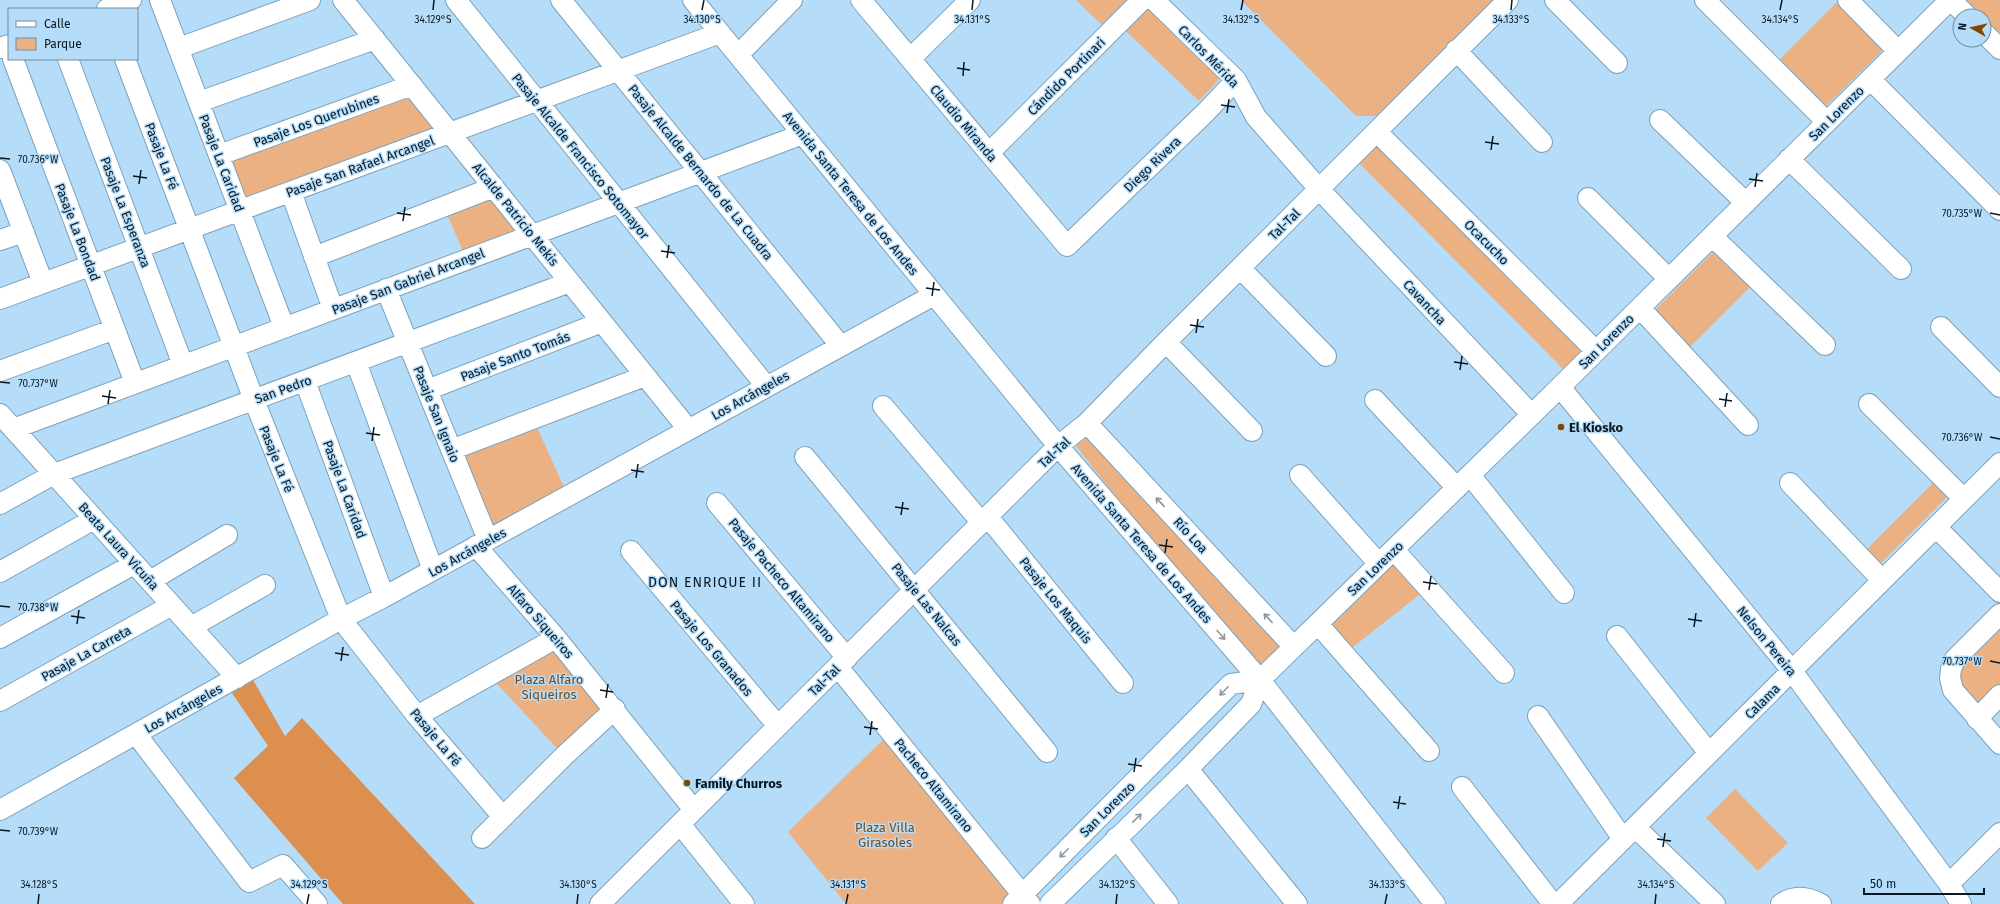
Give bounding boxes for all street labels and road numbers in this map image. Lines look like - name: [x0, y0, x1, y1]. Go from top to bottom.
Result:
- street label: Carlos Mérida: [1175, 22, 1242, 91]
- street label: Cándido Portinari: [1024, 34, 1108, 118]
- street label: Pasaje Alcalde Francisco Sotomayor: [509, 70, 652, 242]
- street label: Pasaje Alcalde Bernardo de La Cuadra: [625, 82, 776, 263]
- street label: Claudio Miranda: [927, 82, 1000, 165]
- street label: San Lorenzo: [1806, 83, 1867, 144]
- street label: Pasaje Los Querubines: [251, 91, 381, 150]
- street label: Avenida Santa Teresa de Los Andes: [780, 108, 921, 278]
- street label: Pasaje La Caridad: [196, 112, 247, 214]
- street label: Pasaje La Fé: [142, 120, 181, 192]
- street label: Pasaje San Rafael Arcangel: [284, 133, 437, 200]
- street label: Diego Rivera: [1121, 134, 1184, 195]
- street label: Pasaje La Esperanza: [98, 155, 154, 270]
- street label: Alcalde Patricio Mekis: [469, 160, 562, 269]
- street label: Pasaje La Bondad: [52, 181, 103, 283]
- street label: Tal-Tal: [1266, 205, 1303, 243]
- street label: Ocacucho: [1461, 217, 1512, 268]
- street label: Pasaje San Gabriel Arcangel: [330, 245, 487, 318]
- street label: Cavancha: [1400, 277, 1449, 328]
- street label: San Lorenzo: [1576, 311, 1637, 372]
- street label: Pasaje Santo Tomás: [458, 329, 572, 384]
- street label: Pasaje San Ignaio: [410, 364, 463, 465]
- street label: Los Arcángeles: [709, 368, 792, 423]
- street label: San Pedro: [253, 372, 314, 407]
- street label: Pasaje La Fé: [256, 424, 297, 495]
- street label: Tal-Tal: [1035, 434, 1074, 471]
- street label: Pasaje La Caridad: [320, 438, 369, 540]
- street label: Avenida Santa Teresa de Los Andes: [1068, 461, 1215, 626]
- street label: Beata Laura Vicuña: [75, 500, 162, 593]
- street label: Río Loa: [1170, 514, 1211, 556]
- street label: Pasaje Pacheco Altamirano: [725, 515, 838, 645]
- street label: Los Arcángeles: [426, 525, 509, 580]
- street label: San Lorenzo: [1344, 538, 1406, 599]
- street label: Pasaje Los Maquis: [1016, 554, 1095, 646]
- street label: Pasaje Las Nalcas: [889, 560, 965, 649]
- street label: Alfaro Siqueiros: [504, 581, 577, 661]
- street label: Pasaje Los Granados: [667, 598, 756, 699]
- street label: Nelson Pereira: [1734, 603, 1799, 679]
- street label: Pasaje La Carreta: [39, 623, 134, 684]
- street label: Tal-Tal: [806, 661, 843, 699]
- street label: Los Arcángeles: [142, 681, 225, 736]
- street label: Calama: [1742, 681, 1783, 722]
- street label: Pasaje La Fé: [407, 705, 464, 769]
- street label: Pacheco Altamirano: [891, 735, 976, 835]
- street label: San Lorenzo: [1077, 779, 1138, 840]

